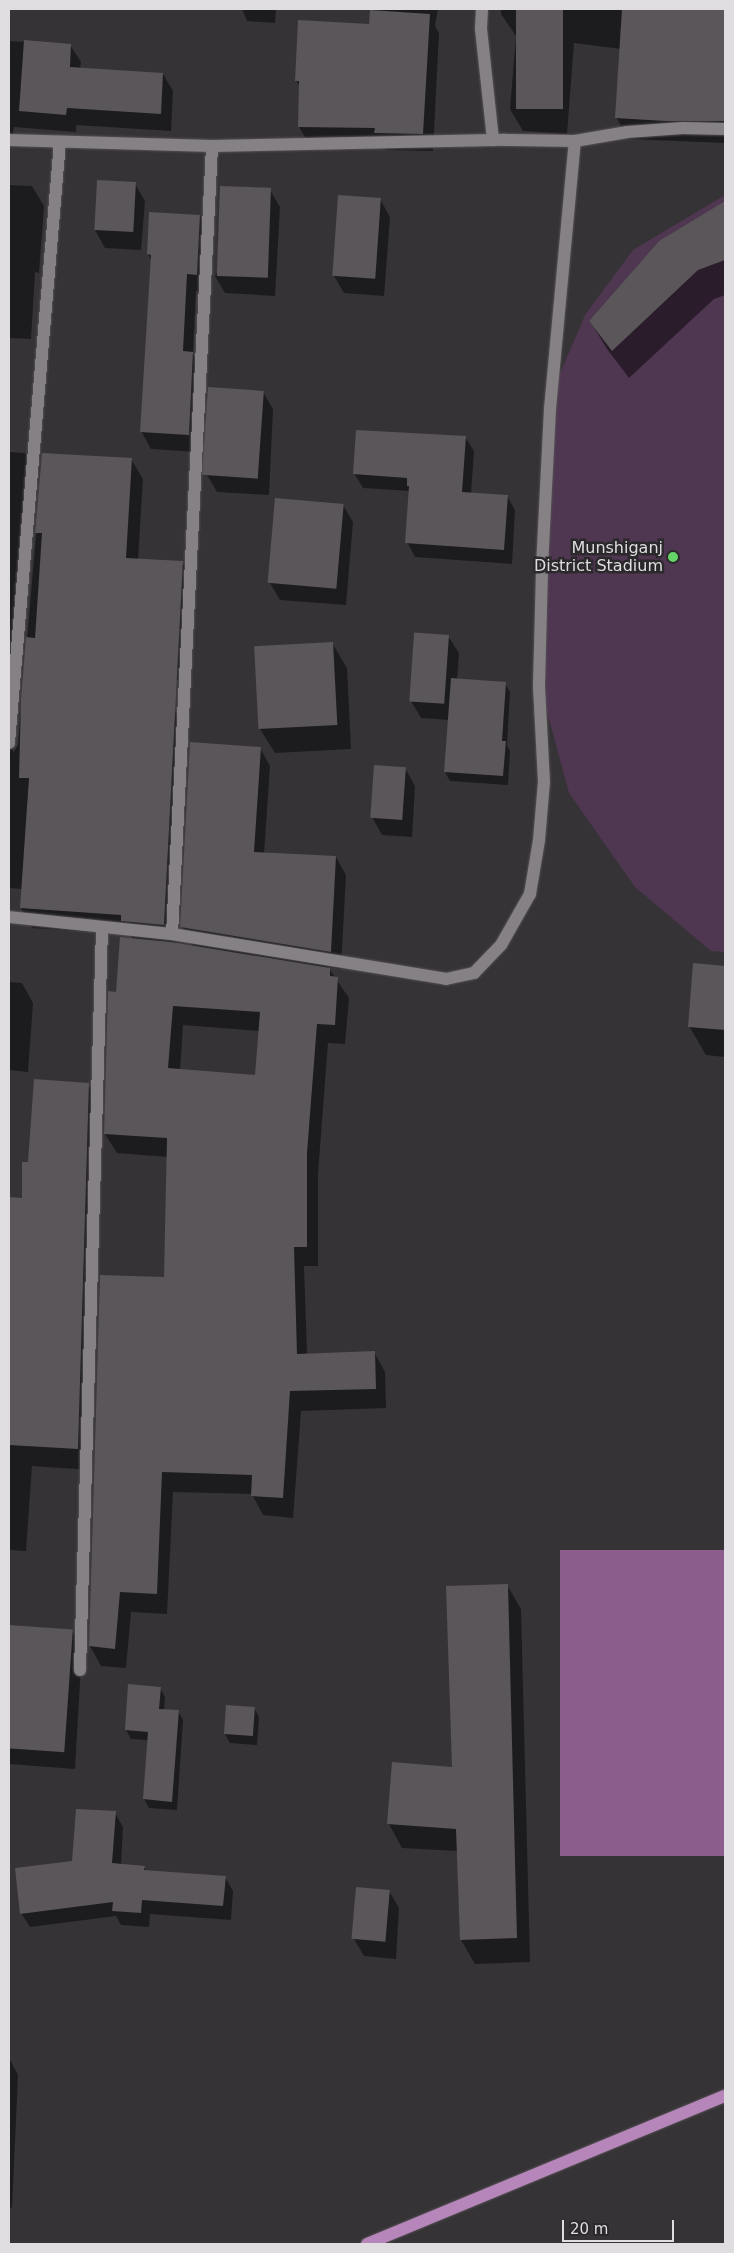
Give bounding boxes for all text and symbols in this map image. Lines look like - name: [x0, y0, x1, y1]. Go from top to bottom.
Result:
- place label: Munshiganj District Stadium: [534, 538, 663, 576]
- marker: Munshiganj District Stadium: [667, 551, 679, 563]
- scale bar: [564, 2210, 676, 2242]
- text: 20 m: [570, 2220, 608, 2238]

